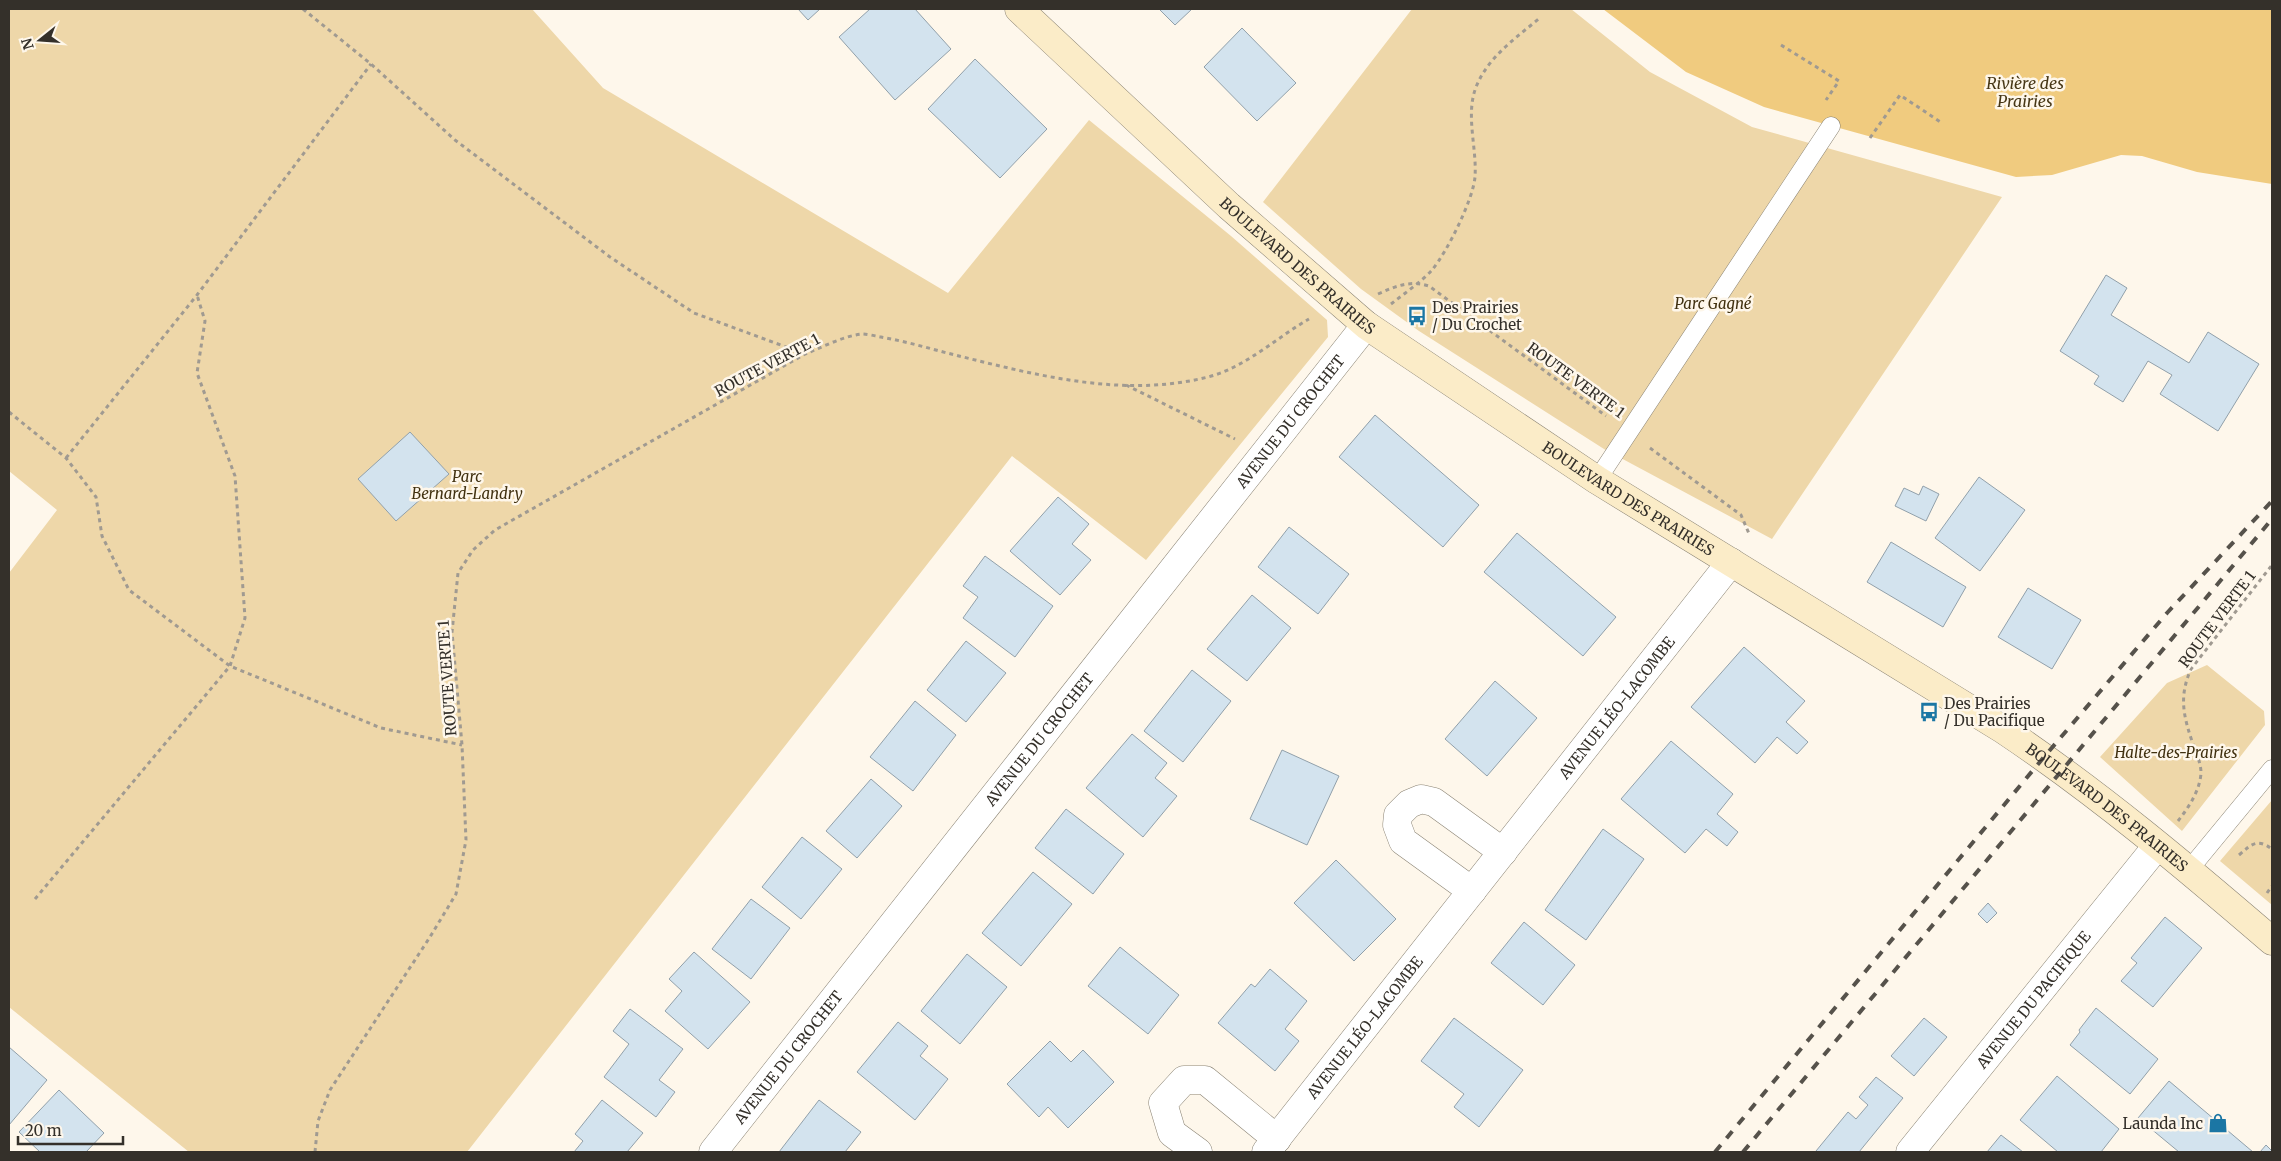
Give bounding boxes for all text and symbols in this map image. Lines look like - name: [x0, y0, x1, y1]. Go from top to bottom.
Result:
- north arrow: [15, 15, 65, 65]
- text: N: [17, 36, 38, 52]
- water label: Rivière des Prairies: [1986, 73, 2064, 111]
- street label: BOULEVARD DES PRAIRIES: [1216, 193, 1379, 338]
- park label: Parc Gagné: [1674, 294, 1752, 313]
- place label: Des Prairies / Du Crochet: [1432, 298, 1522, 334]
- bus stop icon: Des Prairies / Du Crochet: [1406, 305, 1428, 327]
- street label: ROUTE VERTE 1: [711, 329, 823, 401]
- street label: ROUTE VERTE 1: [1523, 338, 1629, 422]
- street label: AVENUE DU CROCHET: [1231, 351, 1349, 492]
- street label: BOULEVARD DES PRAIRIES: [1539, 437, 1718, 559]
- park label: Parc Bernard-Landry: [411, 467, 523, 503]
- street label: ROUTE VERTE 1: [2174, 567, 2260, 671]
- street label: ROUTE VERTE 1: [433, 619, 461, 737]
- street label: AVENUE LÉO-LACOMBE: [1554, 632, 1679, 783]
- street label: AVENUE DU CROCHET: [980, 668, 1098, 810]
- place label: Des Prairies / Du Pacifique: [1944, 694, 2045, 730]
- bus stop icon: Des Prairies / Du Pacifique: [1918, 701, 1940, 723]
- street label: BOULEVARD DES PRAIRIES: [2022, 739, 2192, 876]
- park label: Halte-des-Prairies: [2113, 743, 2238, 762]
- street label: AVENUE DU PACIFIQUE: [1971, 927, 2095, 1073]
- street label: AVENUE LÉO-LACOMBE: [1302, 952, 1427, 1103]
- street label: AVENUE DU CROCHET: [729, 986, 847, 1128]
- shop icon: Launda Inc: [2207, 1112, 2229, 1134]
- scale bar: [18, 1114, 122, 1146]
- place label: Launda Inc: [2122, 1114, 2203, 1133]
- text: 20 m: [25, 1121, 62, 1140]

